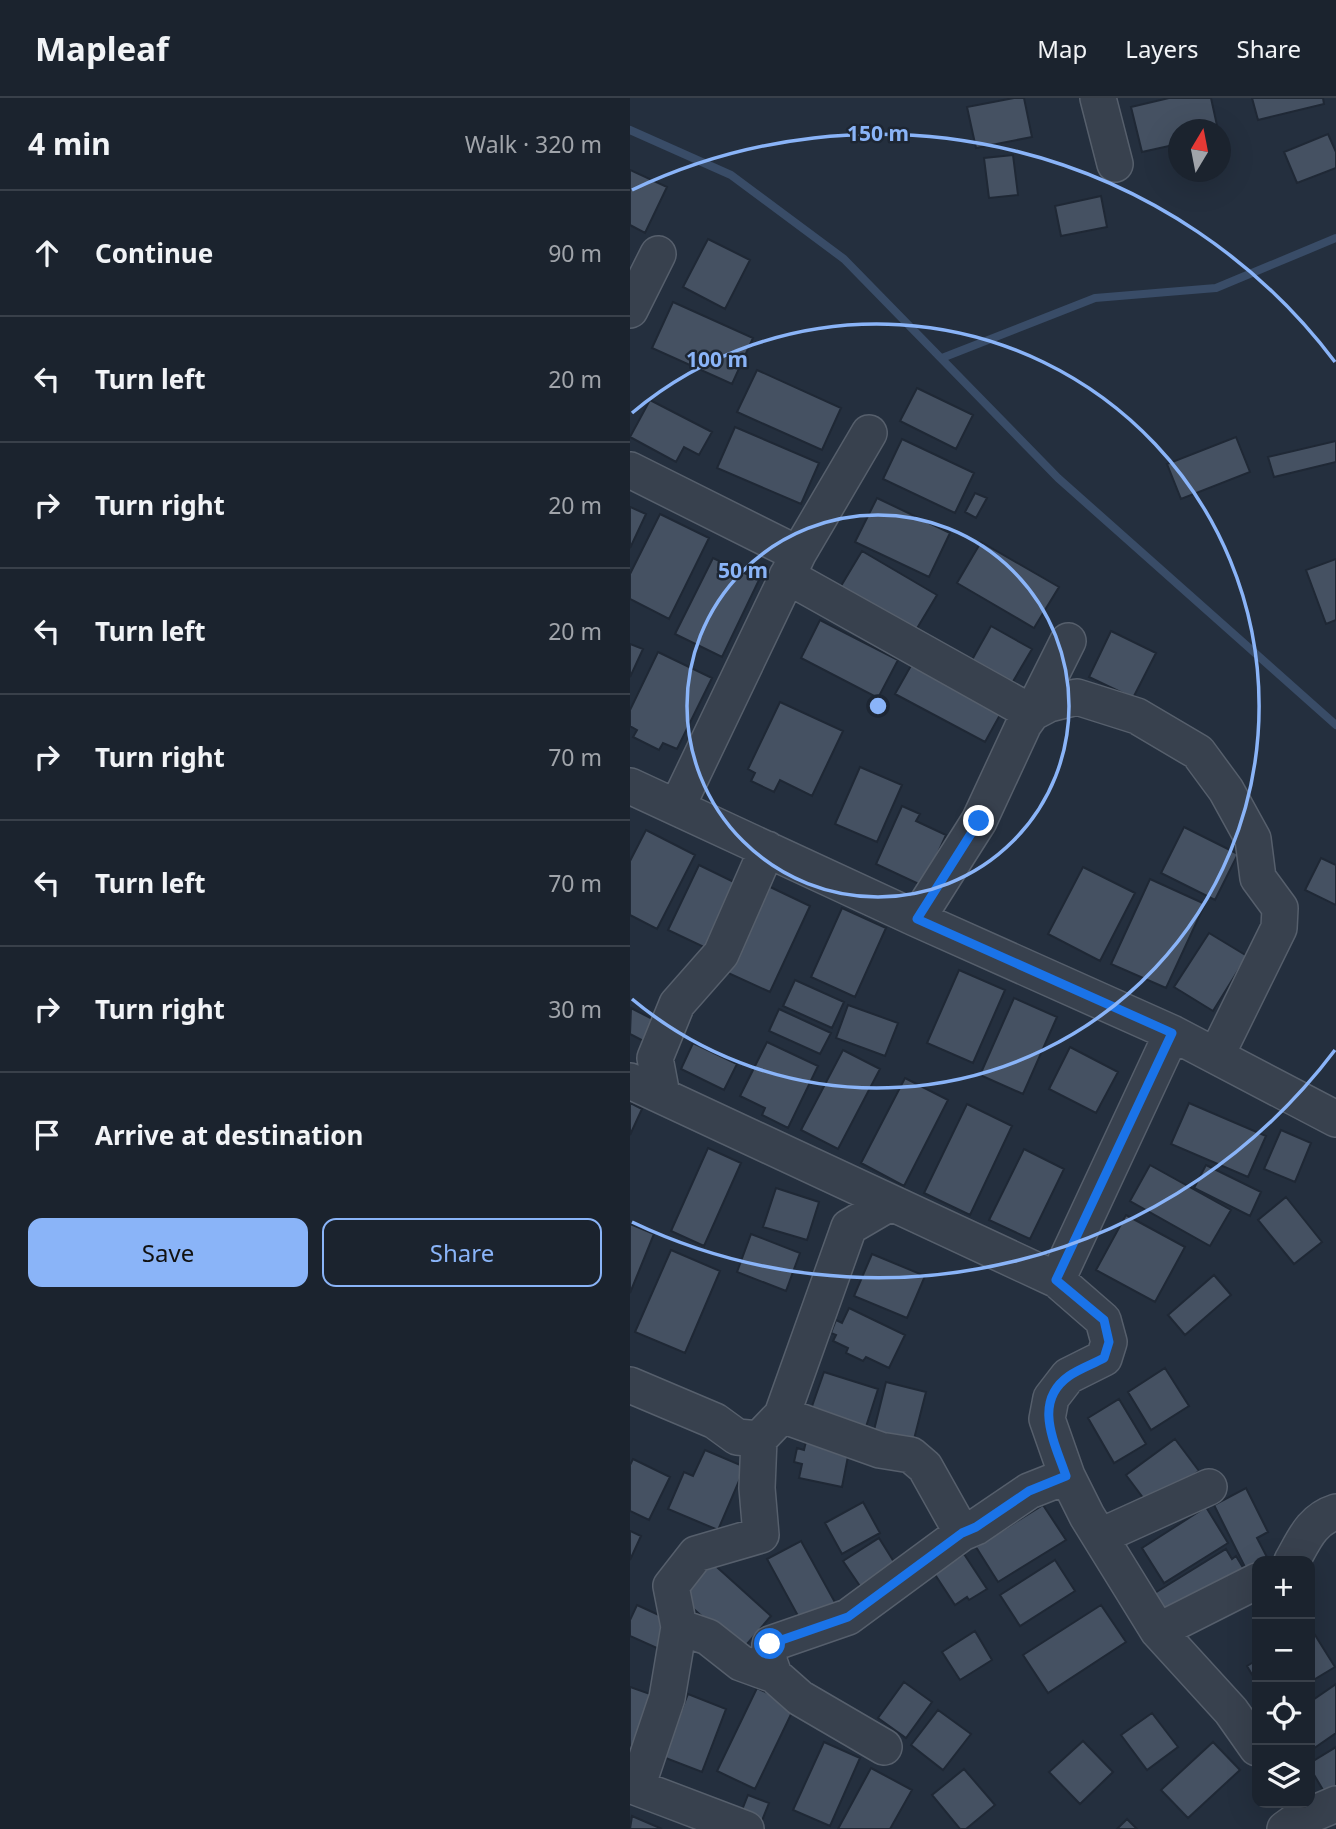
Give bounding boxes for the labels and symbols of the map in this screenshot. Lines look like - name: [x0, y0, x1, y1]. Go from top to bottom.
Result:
- text: 150 m: [847, 119, 909, 147]
- north arrow: [1168, 119, 1231, 182]
- text: 100 m: [686, 345, 748, 373]
- text: 50 m: [718, 556, 768, 584]
- centre of rings: [866, 694, 890, 718]
- route end: [963, 805, 994, 836]
- route start: [754, 1628, 785, 1659]

